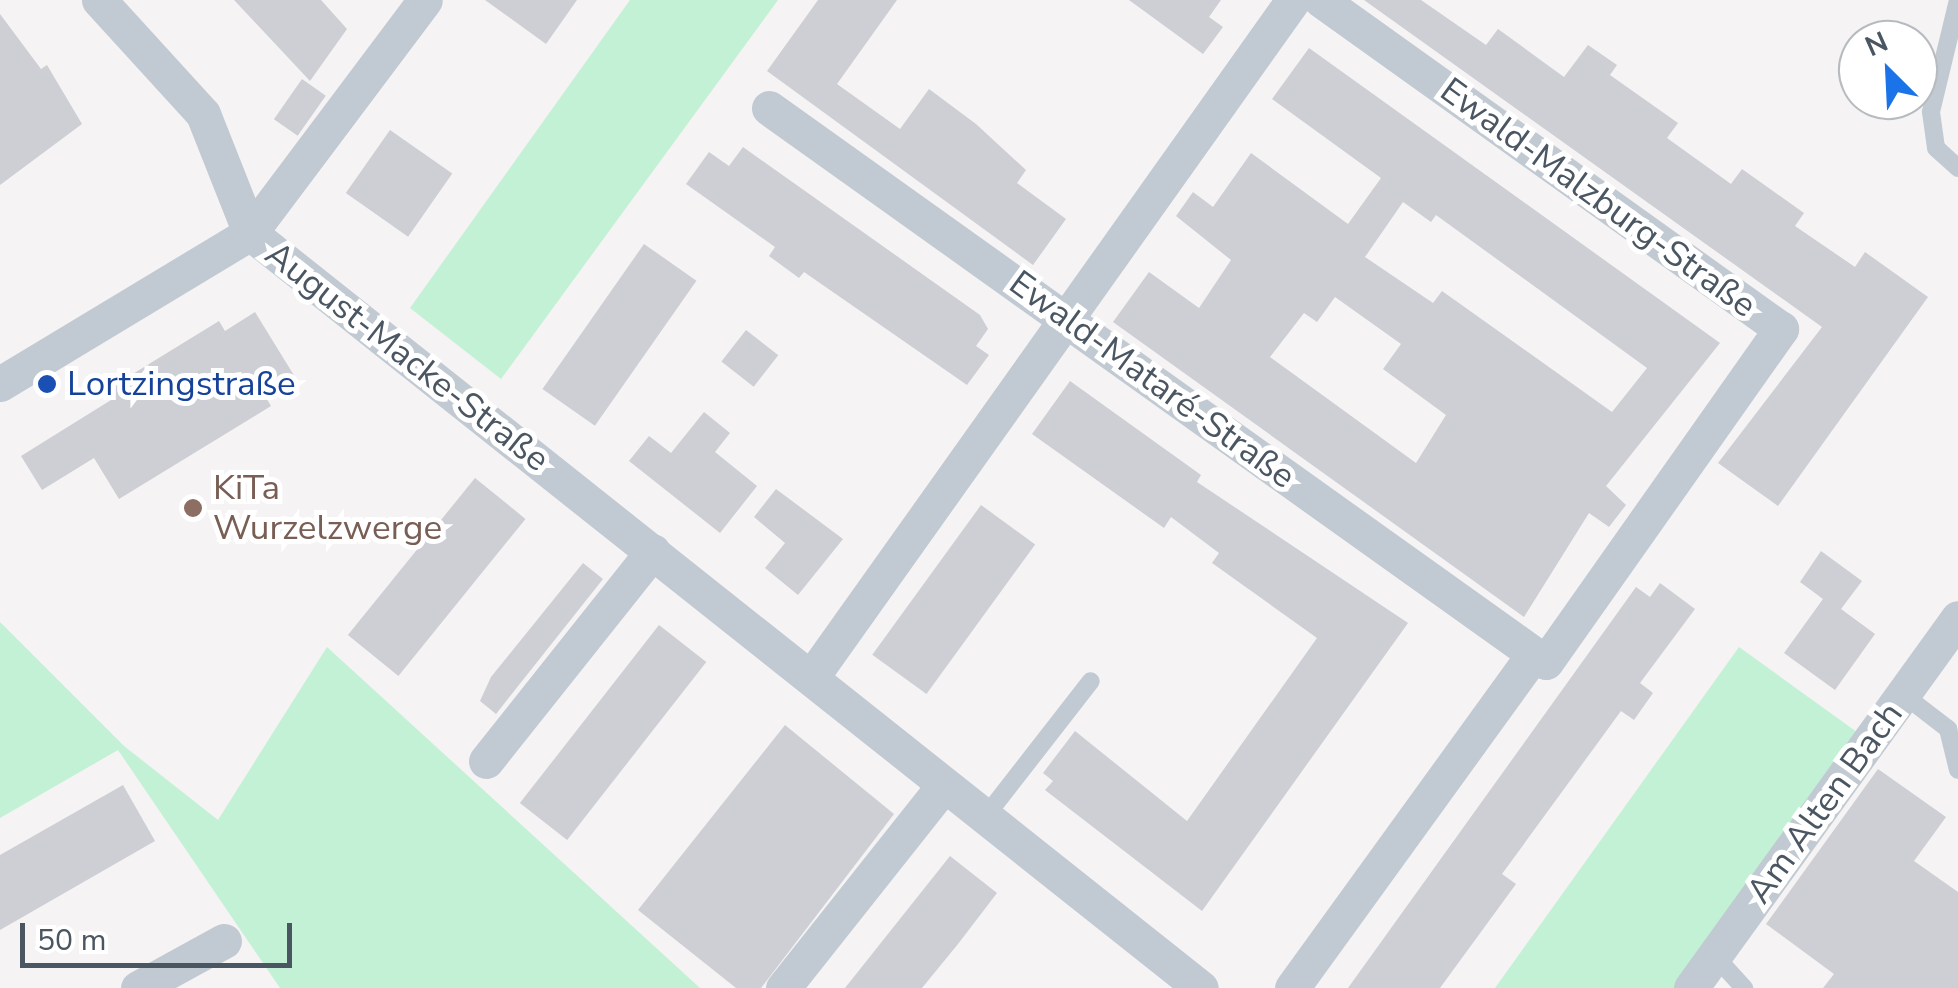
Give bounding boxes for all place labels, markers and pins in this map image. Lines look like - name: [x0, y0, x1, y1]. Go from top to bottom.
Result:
- place label: Lortzingstraße: [67, 363, 296, 405]
- marker: Lortzingstraße: [36, 373, 58, 395]
- place label: KiTa Wurzelzwerge: [213, 467, 442, 549]
- marker: KiTa Wurzelzwerge: [182, 497, 204, 519]

